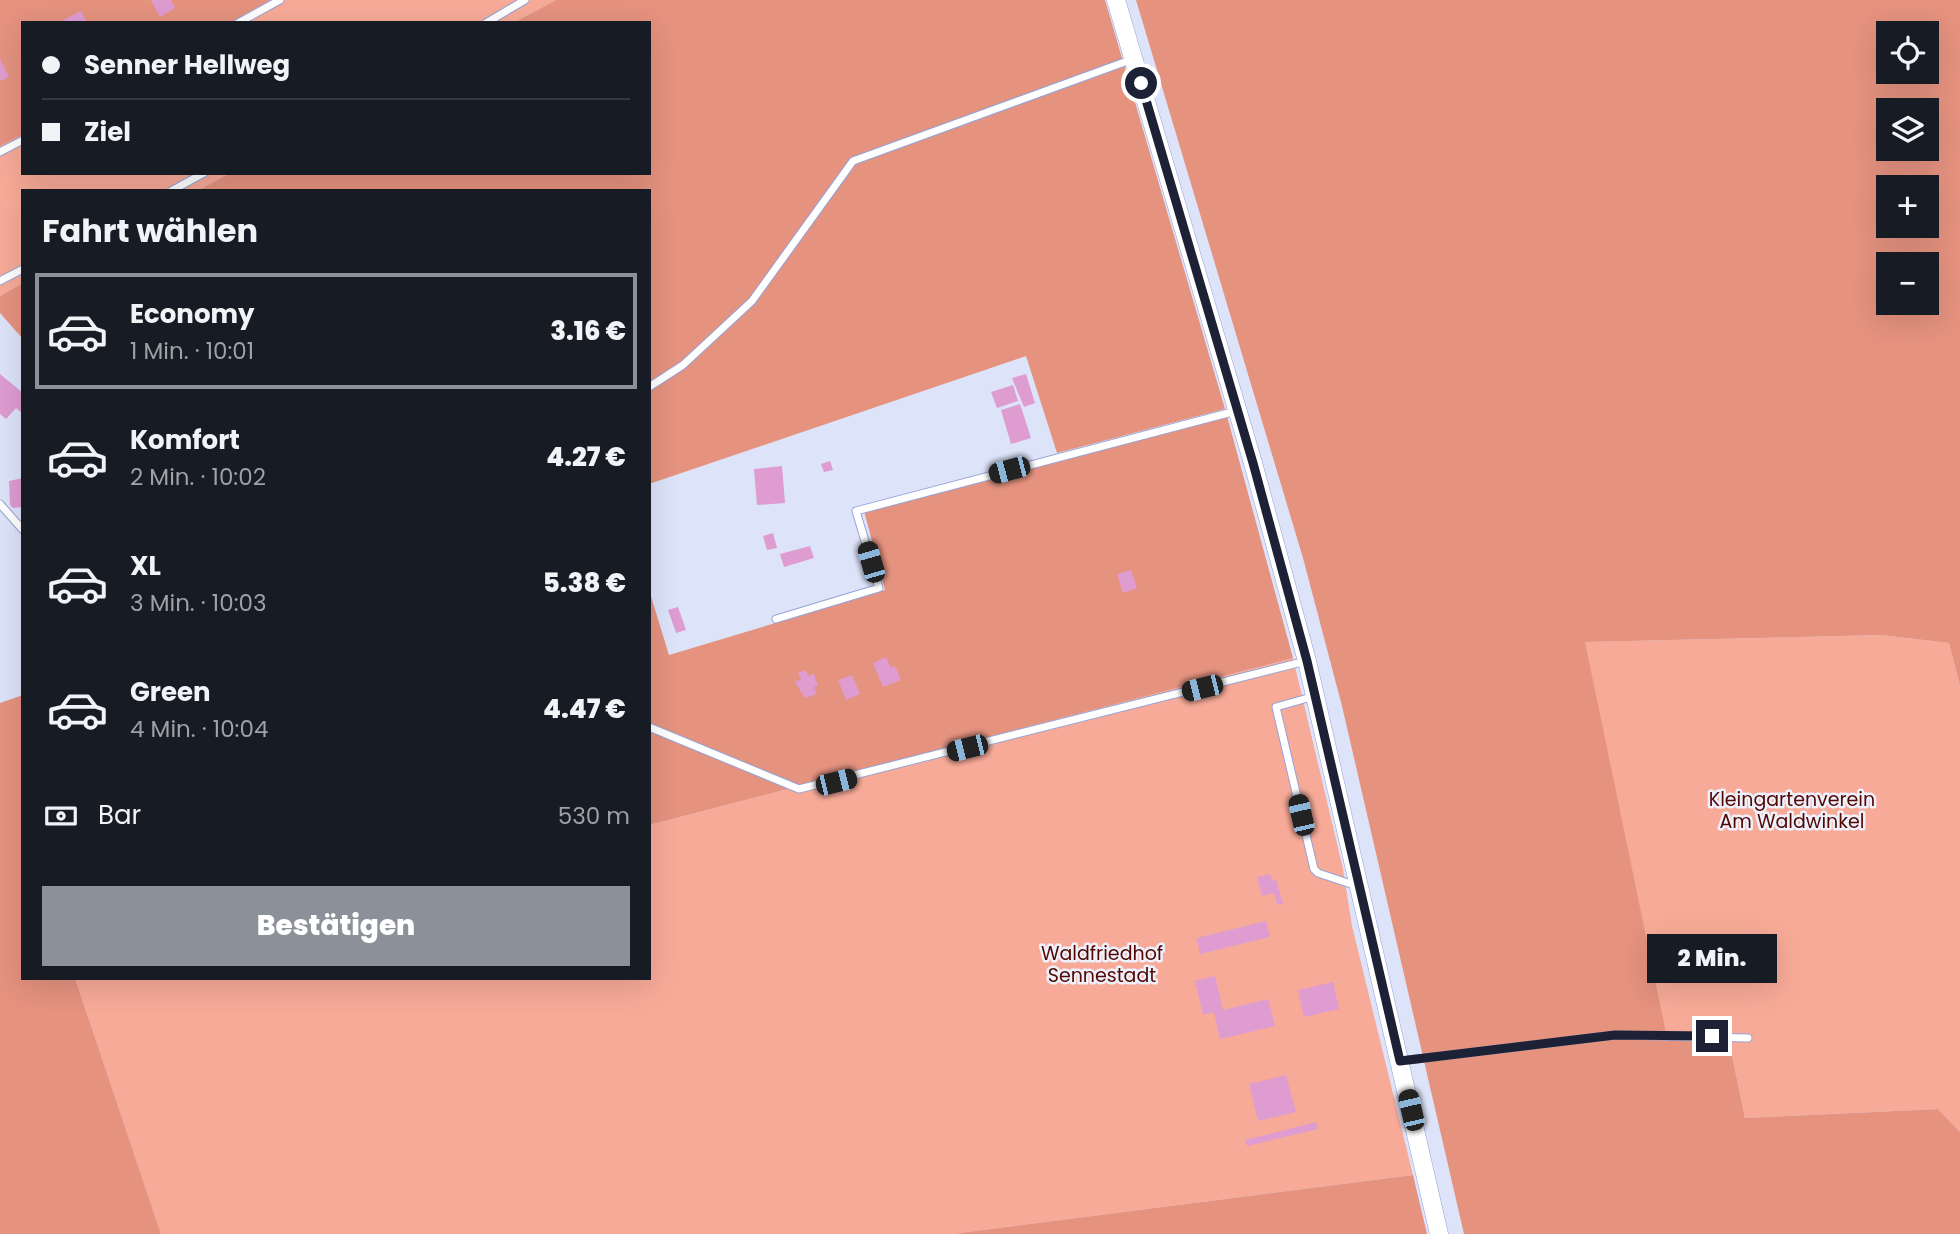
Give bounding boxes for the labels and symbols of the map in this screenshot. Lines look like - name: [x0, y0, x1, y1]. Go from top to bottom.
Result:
- route start: [1125, 67, 1157, 99]
- car: [986, 454, 1033, 486]
- car: [856, 539, 887, 585]
- car: [1180, 673, 1225, 703]
- car: [945, 733, 990, 763]
- car: [814, 767, 859, 797]
- park label: Kleingartenverein Am Waldwinkel: [1709, 786, 1875, 835]
- car: [1287, 792, 1316, 838]
- callout: 2 Min.: [1647, 934, 1777, 984]
- park label: Waldfriedhof Sennestadt: [1041, 940, 1163, 989]
- route end: [1696, 1020, 1728, 1052]
- car: [1397, 1087, 1426, 1133]

